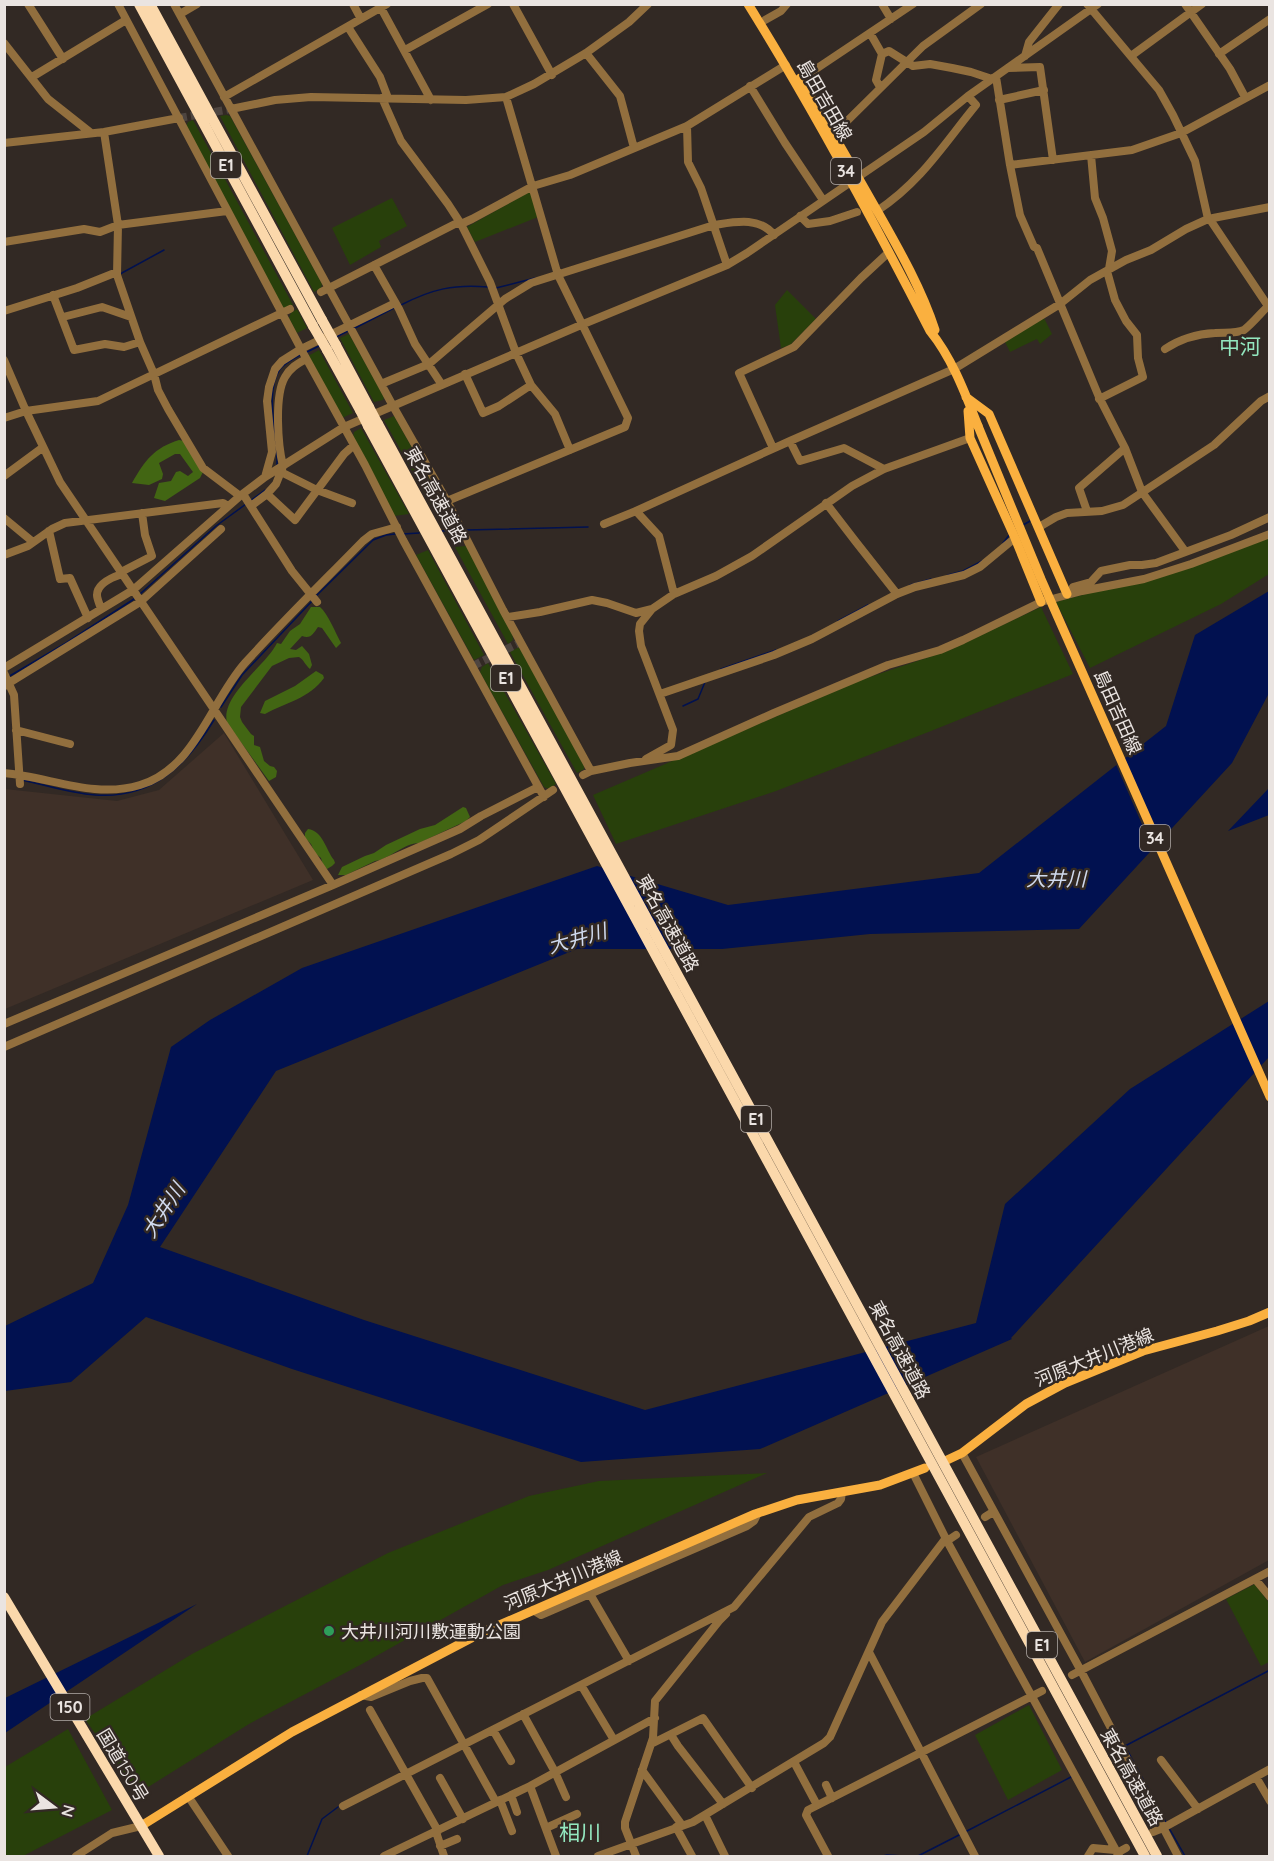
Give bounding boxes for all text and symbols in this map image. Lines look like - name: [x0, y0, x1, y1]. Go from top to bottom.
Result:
- street label: 島田吉田線: [793, 55, 857, 145]
- road number: E1: [211, 152, 241, 178]
- road number: 34: [831, 158, 861, 184]
- district label: 中河: [1219, 333, 1261, 359]
- street label: 東名高速道路: [400, 442, 472, 548]
- road number: E1: [491, 665, 521, 691]
- street label: 島田吉田線: [1089, 666, 1147, 758]
- road number: 34: [1140, 825, 1170, 851]
- water label: 大井川: [1026, 866, 1088, 891]
- street label: 東名高速道路: [632, 870, 704, 976]
- water label: 大井川: [545, 917, 611, 958]
- road number: E1: [741, 1106, 771, 1132]
- water label: 大井川: [136, 1176, 191, 1242]
- street label: 東名高速道路: [864, 1297, 936, 1403]
- street label: 河原大井川港線: [1031, 1323, 1157, 1391]
- street label: 河原大井川港線: [501, 1545, 625, 1615]
- place label: 大井川河川敷運動公園: [341, 1620, 521, 1643]
- marker: 大井川河川敷運動公園: [322, 1624, 336, 1638]
- road number: E1: [1027, 1632, 1057, 1658]
- road number: 150: [50, 1694, 90, 1720]
- street label: 国道150号: [92, 1724, 154, 1806]
- street label: 東名高速道路: [1096, 1724, 1168, 1830]
- north arrow: [24, 1777, 84, 1837]
- text: N: [57, 1803, 80, 1820]
- district label: 相川: [559, 1819, 601, 1845]

